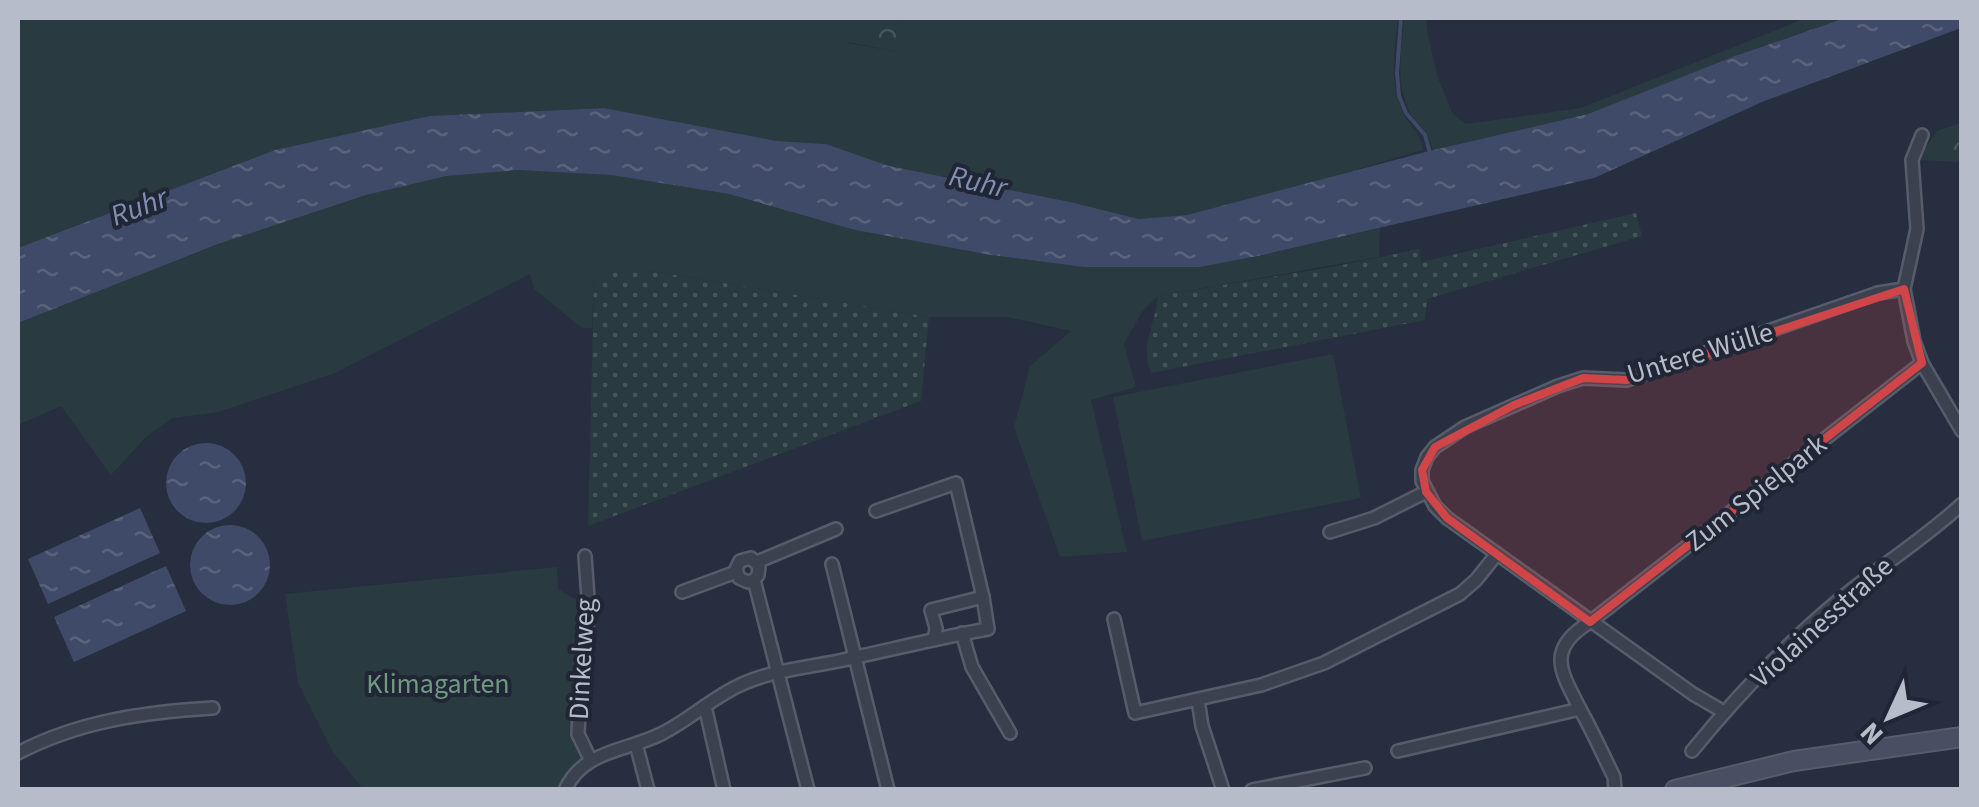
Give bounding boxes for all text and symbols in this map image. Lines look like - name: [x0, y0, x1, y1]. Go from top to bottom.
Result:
- water label: Ruhr: [945, 154, 1013, 210]
- water label: Ruhr: [104, 176, 176, 238]
- street label: Untere Wülle: [1622, 312, 1778, 394]
- street label: Zum Spielpark: [1677, 425, 1835, 561]
- street label: Violainesstraße: [1742, 547, 1902, 697]
- street label: Dinkelweg: [559, 597, 605, 721]
- park label: Klimagarten: [366, 664, 510, 704]
- north arrow: [1839, 667, 1939, 767]
- text: N: [1851, 713, 1893, 754]

